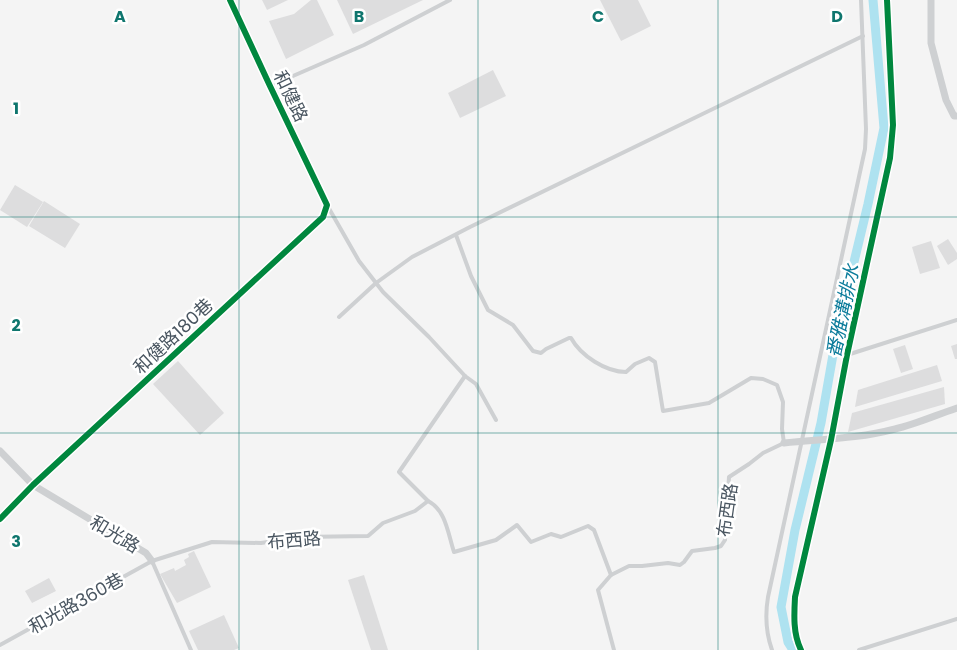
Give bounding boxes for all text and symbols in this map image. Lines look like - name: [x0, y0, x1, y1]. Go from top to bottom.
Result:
- text: A: [114, 5, 126, 28]
- text: B: [354, 5, 364, 28]
- text: C: [592, 5, 604, 28]
- text: D: [831, 5, 843, 28]
- street label: 和健路: [268, 66, 314, 126]
- text: 1: [13, 97, 19, 120]
- water label: 番雅溝排水: [820, 261, 866, 360]
- street label: 和健路180巷: [128, 293, 218, 379]
- text: 2: [11, 314, 21, 337]
- street label: 布西路: [711, 482, 743, 538]
- street label: 和光路: [85, 509, 145, 559]
- street label: 布西路: [266, 525, 322, 555]
- text: 3: [11, 530, 21, 553]
- street label: 和光路360巷: [24, 567, 128, 639]

